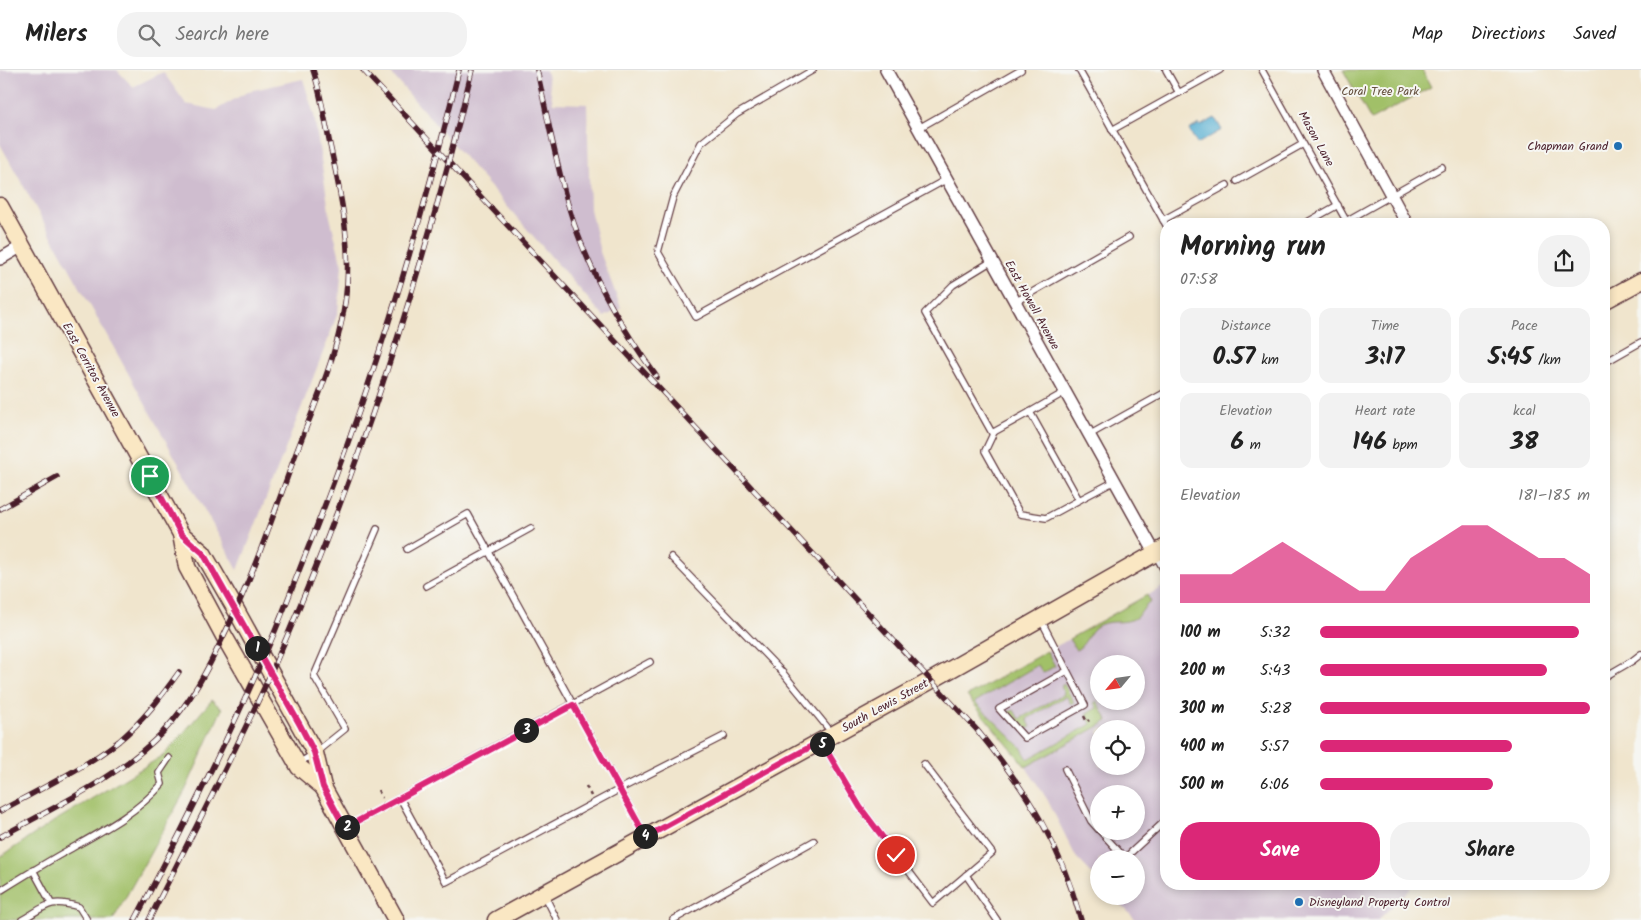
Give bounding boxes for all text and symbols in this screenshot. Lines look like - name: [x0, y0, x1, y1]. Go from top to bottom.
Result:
- search box: [117, 12, 467, 57]
- text: Milers: [25, 15, 87, 54]
- text: Search here: [175, 20, 269, 50]
- text: Map: [1411, 20, 1443, 49]
- text: Directions: [1471, 20, 1545, 49]
- text: Saved: [1573, 20, 1616, 49]
- icon: search: [135, 21, 163, 49]
- park label: Coral Tree Park: [1341, 82, 1419, 101]
- street label: Mason Lane: [1293, 108, 1339, 171]
- place label: Chapman Grand: [1527, 137, 1609, 156]
- marker: Chapman Grand: [1612, 140, 1624, 152]
- text: Morning run: [1180, 225, 1326, 270]
- button: share: [1538, 235, 1590, 287]
- street label: East Howell Avenue: [999, 257, 1065, 354]
- text: 07:58: [1180, 267, 1218, 292]
- text: Distance: [1221, 315, 1271, 337]
- text: Time: [1371, 315, 1399, 337]
- text: Pace: [1511, 315, 1538, 337]
- street label: East Cerritos Avenue: [57, 319, 125, 421]
- text: 0.57: [1212, 337, 1256, 377]
- text: 3:17: [1365, 337, 1405, 377]
- text: 5:45: [1488, 337, 1533, 377]
- text: km: [1256, 349, 1279, 371]
- text: /km: [1533, 349, 1561, 371]
- text: Elevation: [1219, 400, 1272, 422]
- text: Heart rate: [1355, 400, 1415, 422]
- text: kcal: [1513, 400, 1536, 422]
- text: 6: [1231, 422, 1244, 462]
- text: 146: [1352, 422, 1387, 462]
- text: 38: [1510, 422, 1539, 462]
- text: m: [1244, 434, 1261, 456]
- text: bpm: [1387, 434, 1418, 456]
- pin: [129, 455, 171, 497]
- icon: arrive: [136, 462, 164, 490]
- text: Elevation: [1180, 483, 1241, 508]
- text: 181–185 m: [1518, 483, 1590, 508]
- text: 100 m: [1180, 620, 1221, 645]
- text: 5:32: [1260, 620, 1291, 645]
- pin: 1: [244, 636, 270, 660]
- text: 1: [255, 637, 260, 659]
- north arrow: [1090, 655, 1145, 710]
- map controls: [1090, 655, 1145, 905]
- text: 200 m: [1180, 658, 1225, 683]
- text: 5:43: [1260, 658, 1290, 683]
- street label: South Lewis Street: [838, 674, 932, 738]
- text: 300 m: [1180, 696, 1224, 721]
- text: 5:28: [1260, 696, 1291, 721]
- pin: 3: [514, 718, 538, 742]
- text: 3: [523, 719, 530, 741]
- button: locate: [1090, 720, 1145, 775]
- pin: 5: [810, 732, 834, 756]
- text: 5: [819, 733, 826, 755]
- text: 400 m: [1180, 734, 1224, 759]
- text: 5:57: [1260, 734, 1289, 759]
- text: 500 m: [1180, 772, 1224, 797]
- text: 6:06: [1260, 772, 1290, 797]
- button: +: [1090, 785, 1145, 840]
- pin: 2: [334, 814, 360, 840]
- text: 2: [343, 816, 352, 838]
- button: Save: [1180, 822, 1380, 880]
- button: Share: [1390, 822, 1590, 880]
- pin: 4: [632, 824, 658, 848]
- text: 4: [642, 825, 649, 847]
- pin: [875, 834, 917, 876]
- icon: check: [882, 841, 910, 869]
- button: −: [1090, 850, 1145, 905]
- place label: Disneyland Property Control: [1309, 893, 1450, 912]
- marker: Disneyland Property Control: [1293, 896, 1305, 908]

